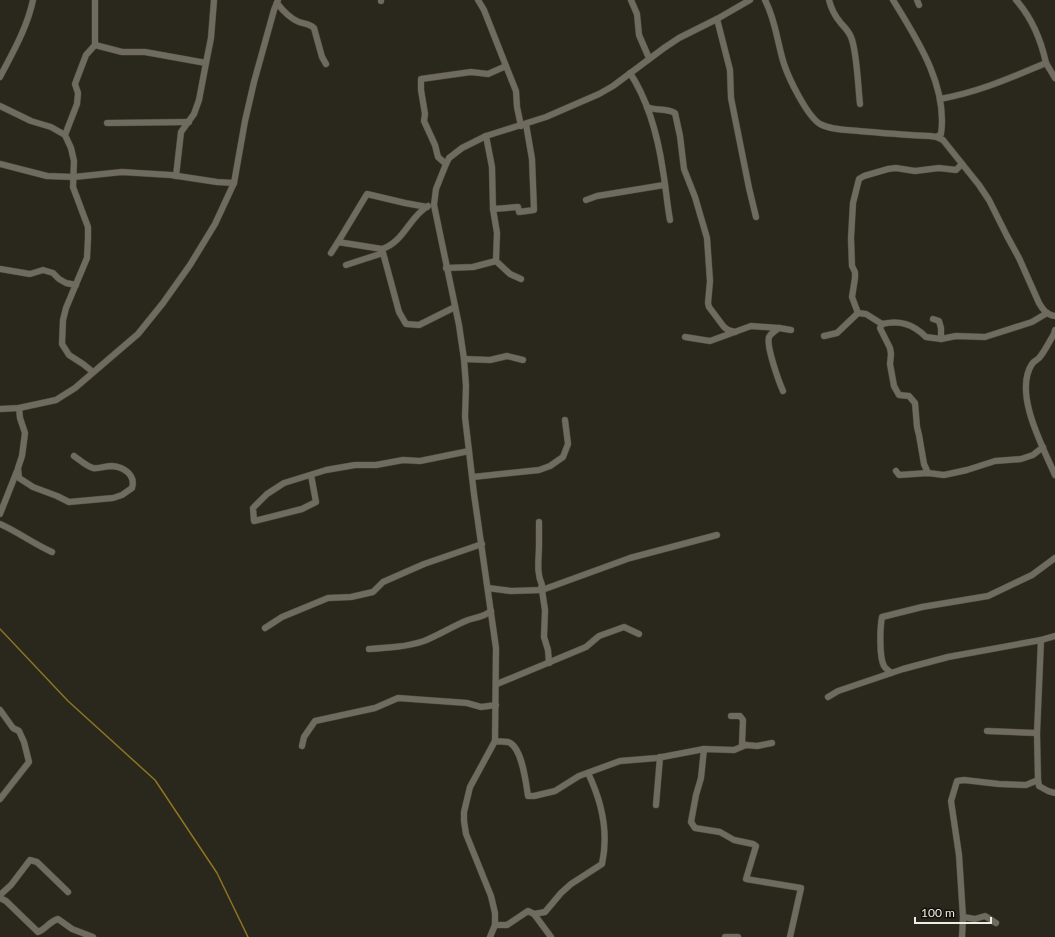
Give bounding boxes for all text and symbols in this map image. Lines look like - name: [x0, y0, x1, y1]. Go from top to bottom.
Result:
- scale bar: [915, 899, 991, 925]
- text: 100 m: [921, 905, 955, 920]

